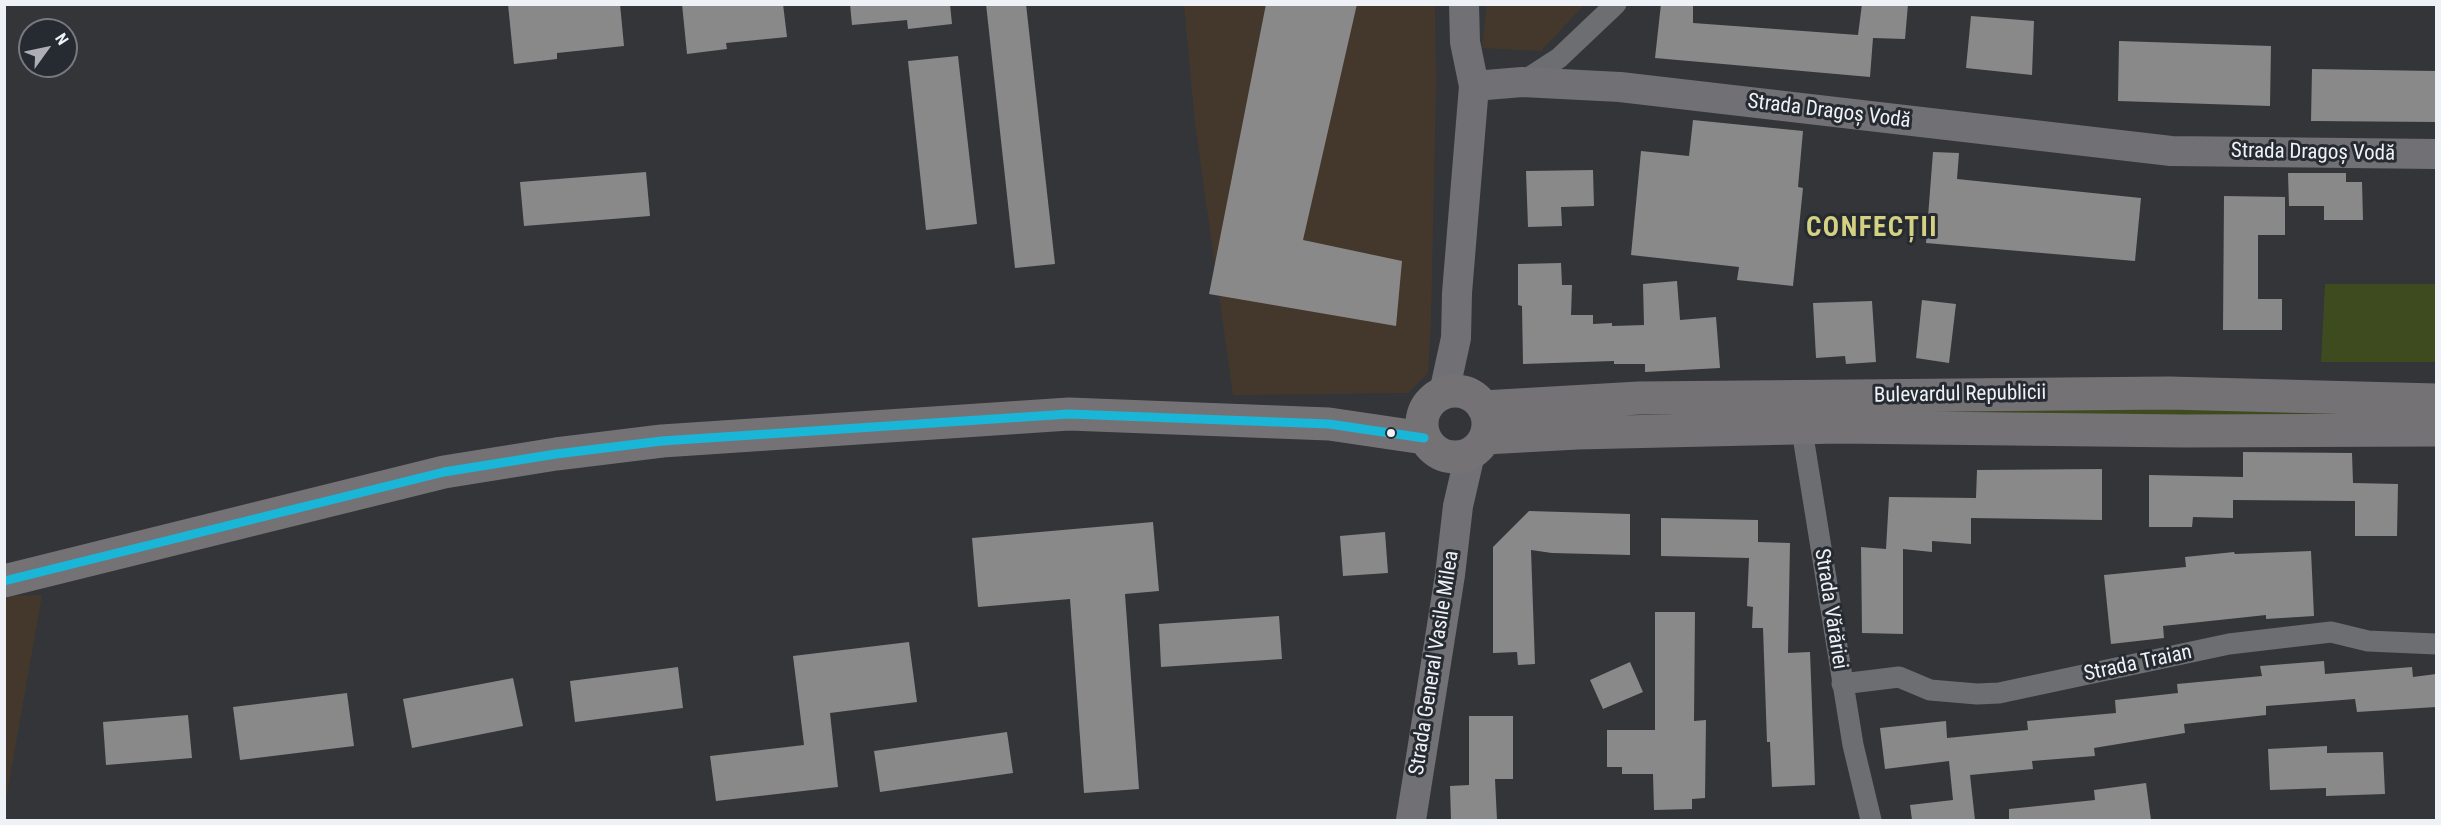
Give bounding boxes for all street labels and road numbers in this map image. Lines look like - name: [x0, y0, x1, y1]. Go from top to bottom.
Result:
- street label: Strada Dragoș Vodă: [1746, 89, 1912, 135]
- street label: Strada Dragoș Vodă: [2231, 139, 2395, 167]
- street label: Bulevardul Republicii: [1874, 381, 2046, 409]
- street label: Strada Vărăriei: [1808, 547, 1852, 671]
- street label: Strada General Vasile Milea: [1405, 549, 1465, 777]
- street label: Strada Traian: [2082, 640, 2194, 688]

